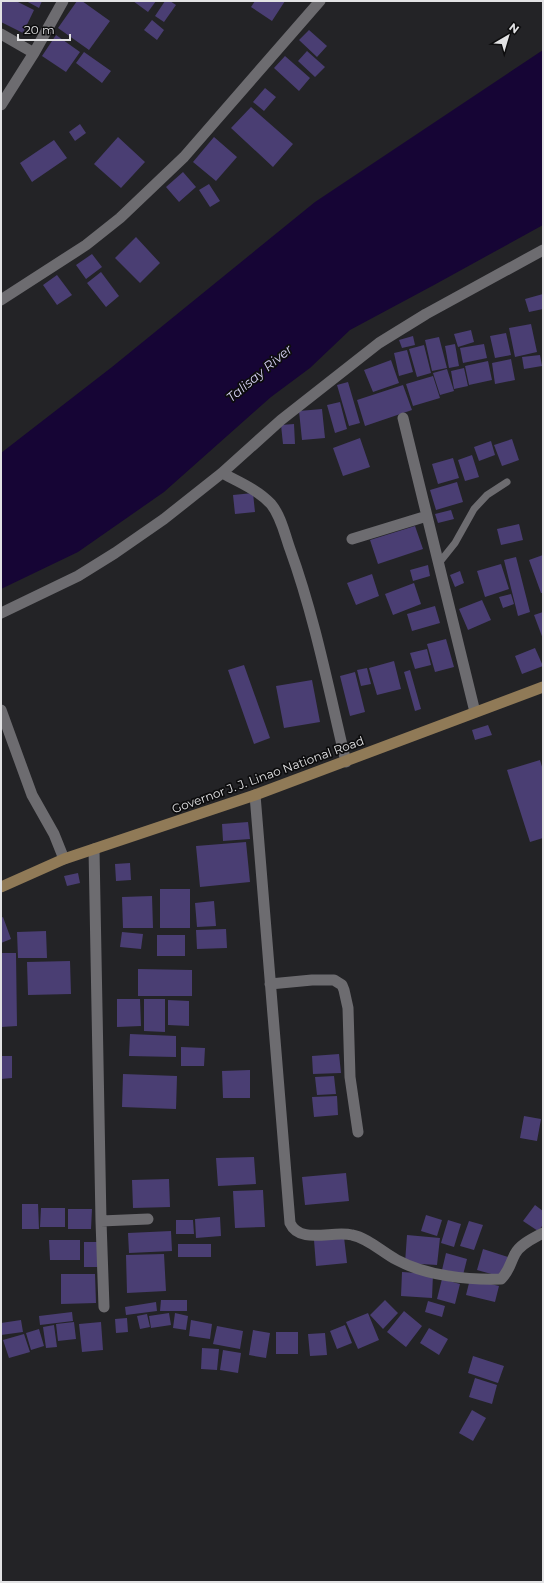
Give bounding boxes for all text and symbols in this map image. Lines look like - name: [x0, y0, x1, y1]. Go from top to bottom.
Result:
- scale bar: [18, 16, 70, 42]
- north arrow: [488, 16, 528, 56]
- text: N: [506, 20, 522, 36]
- text: 20 m: [24, 22, 55, 37]
- water label: Talisay River: [223, 340, 296, 405]
- street label: Governor J. J. Linao National Road: [170, 733, 366, 816]

